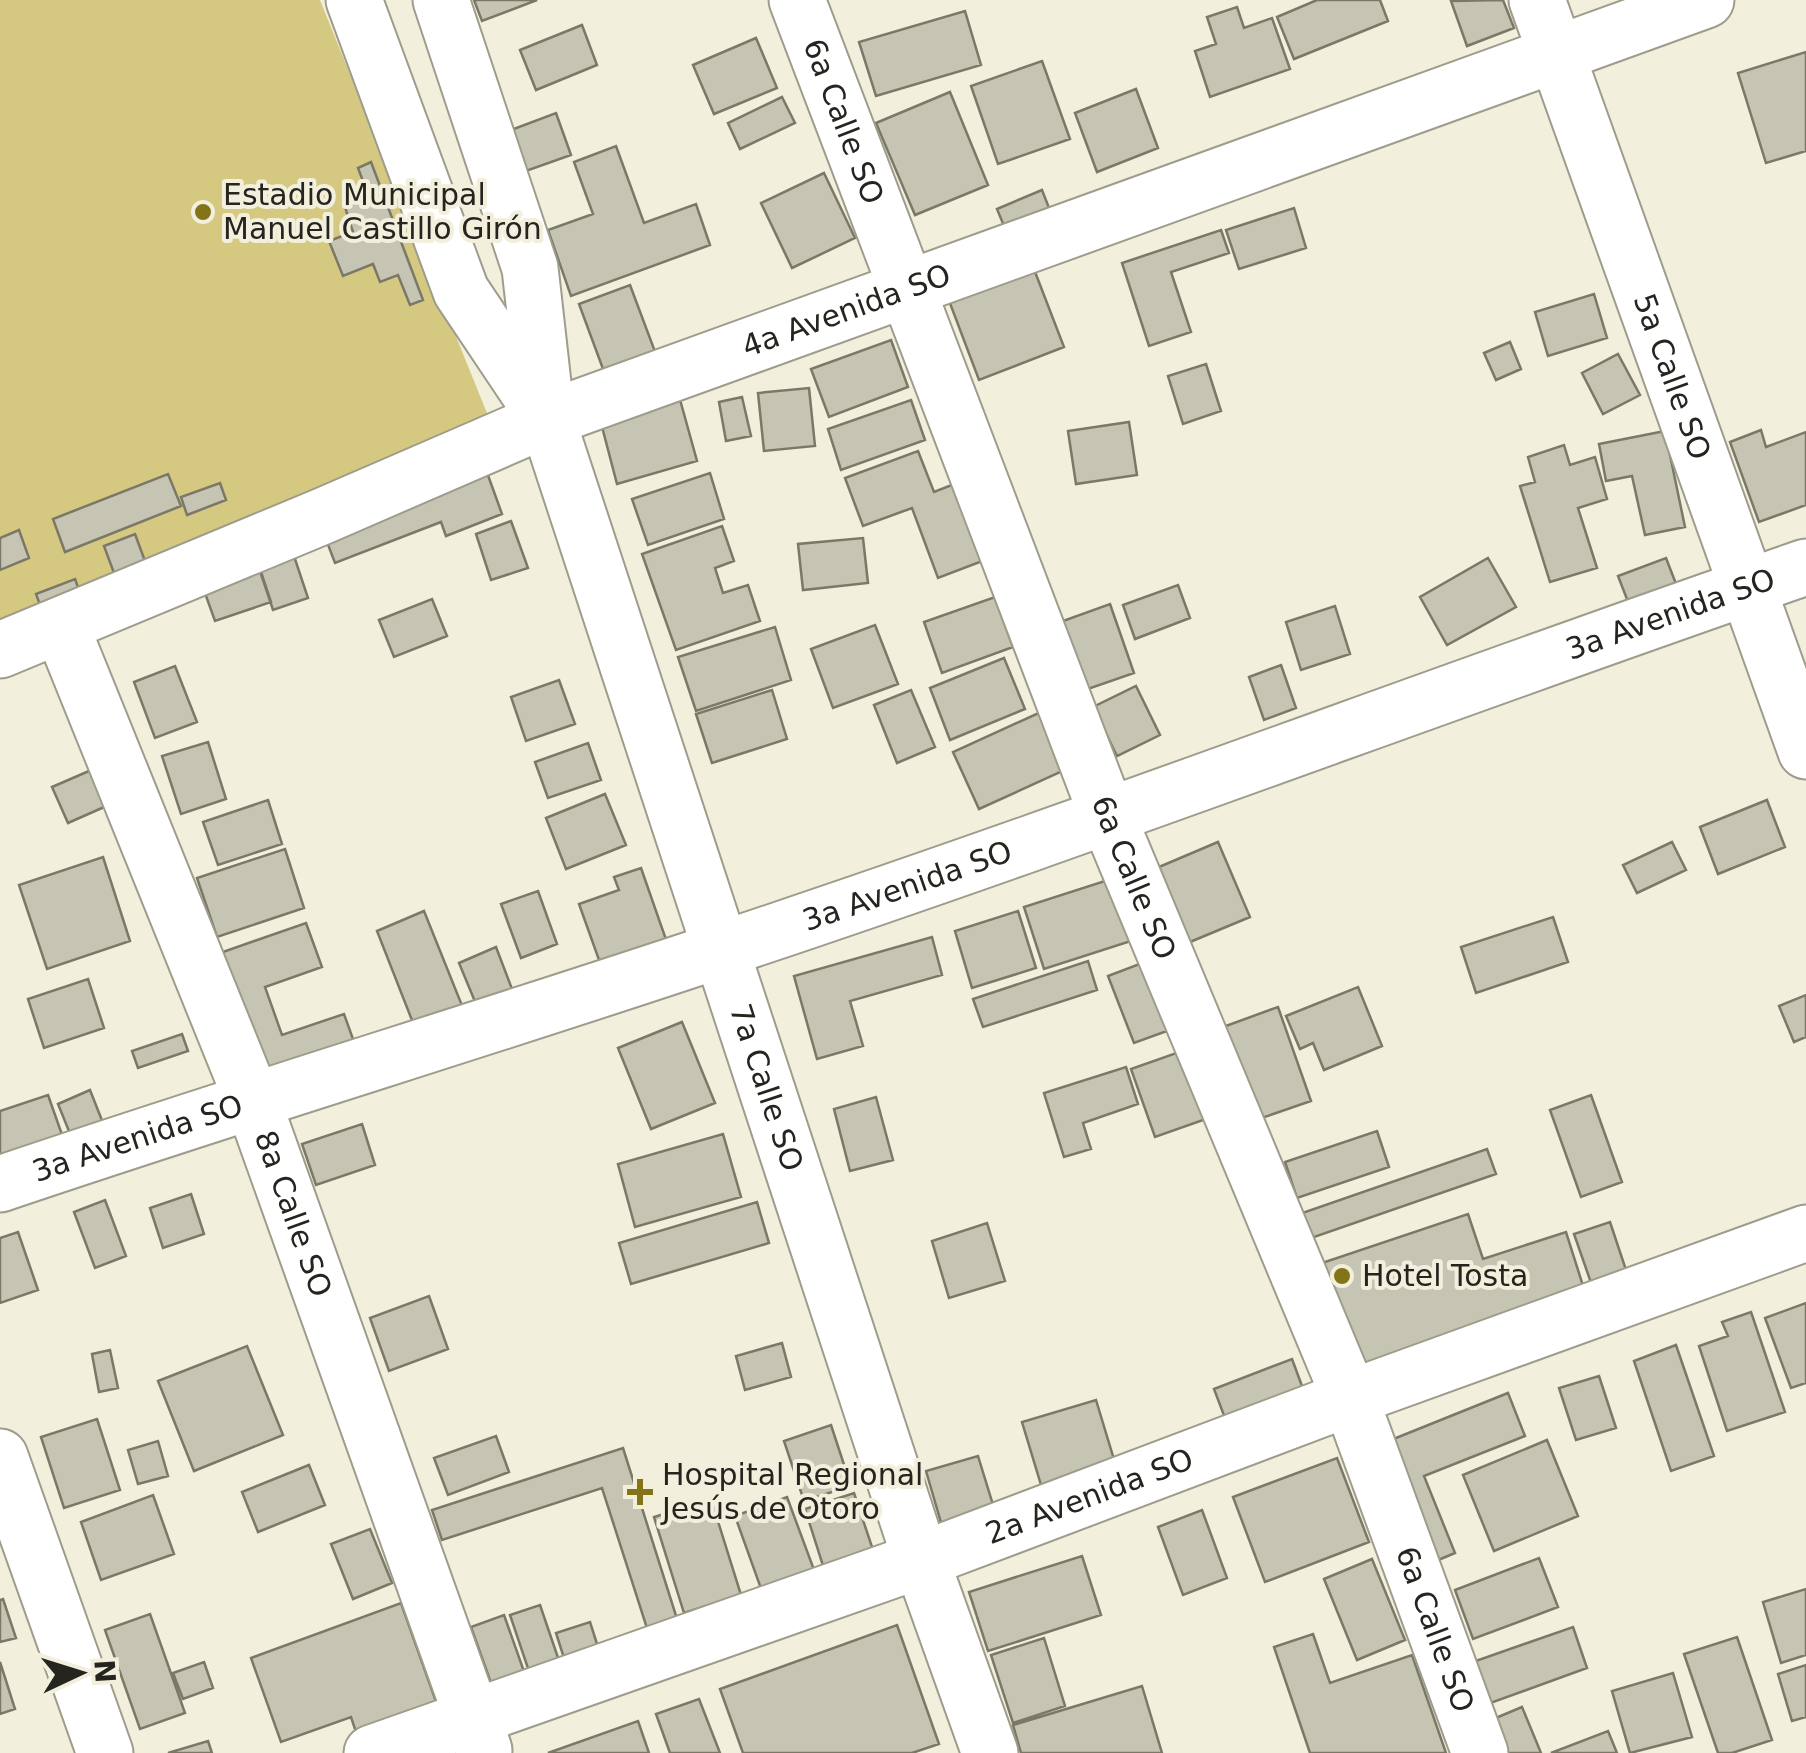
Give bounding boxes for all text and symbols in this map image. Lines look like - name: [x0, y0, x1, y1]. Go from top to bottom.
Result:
- street label: 6a Calle SO: [796, 34, 891, 209]
- place label: Estadio Municipal Manuel Castillo Girón: [223, 177, 542, 246]
- marker: Estadio Municipal Manuel Castillo Girón: [192, 201, 214, 223]
- street label: 4a Avenida SO: [737, 257, 955, 364]
- street label: 5a Calle SO: [1627, 289, 1718, 464]
- street label: 3a Avenida SO: [1561, 561, 1779, 667]
- street label: 6a Calle SO: [1085, 791, 1183, 964]
- street label: 3a Avenida SO: [798, 833, 1016, 938]
- street label: 7a Calle SO: [723, 999, 810, 1175]
- street label: 3a Avenida SO: [28, 1087, 247, 1189]
- street label: 8a Calle SO: [248, 1126, 339, 1301]
- place label: Hotel Tosta: [1362, 1258, 1528, 1293]
- marker: Hotel Tosta: [1331, 1265, 1353, 1287]
- street label: 2a Avenida SO: [981, 1441, 1198, 1551]
- place label: Hospital Regional Jesús de Otoro: [660, 1457, 923, 1526]
- marker: Hospital Regional Jesús de Otoro: [627, 1479, 653, 1505]
- street label: 6a Calle SO: [1389, 1542, 1482, 1717]
- north arrow: [30, 1623, 130, 1723]
- text: N: [87, 1658, 122, 1684]

